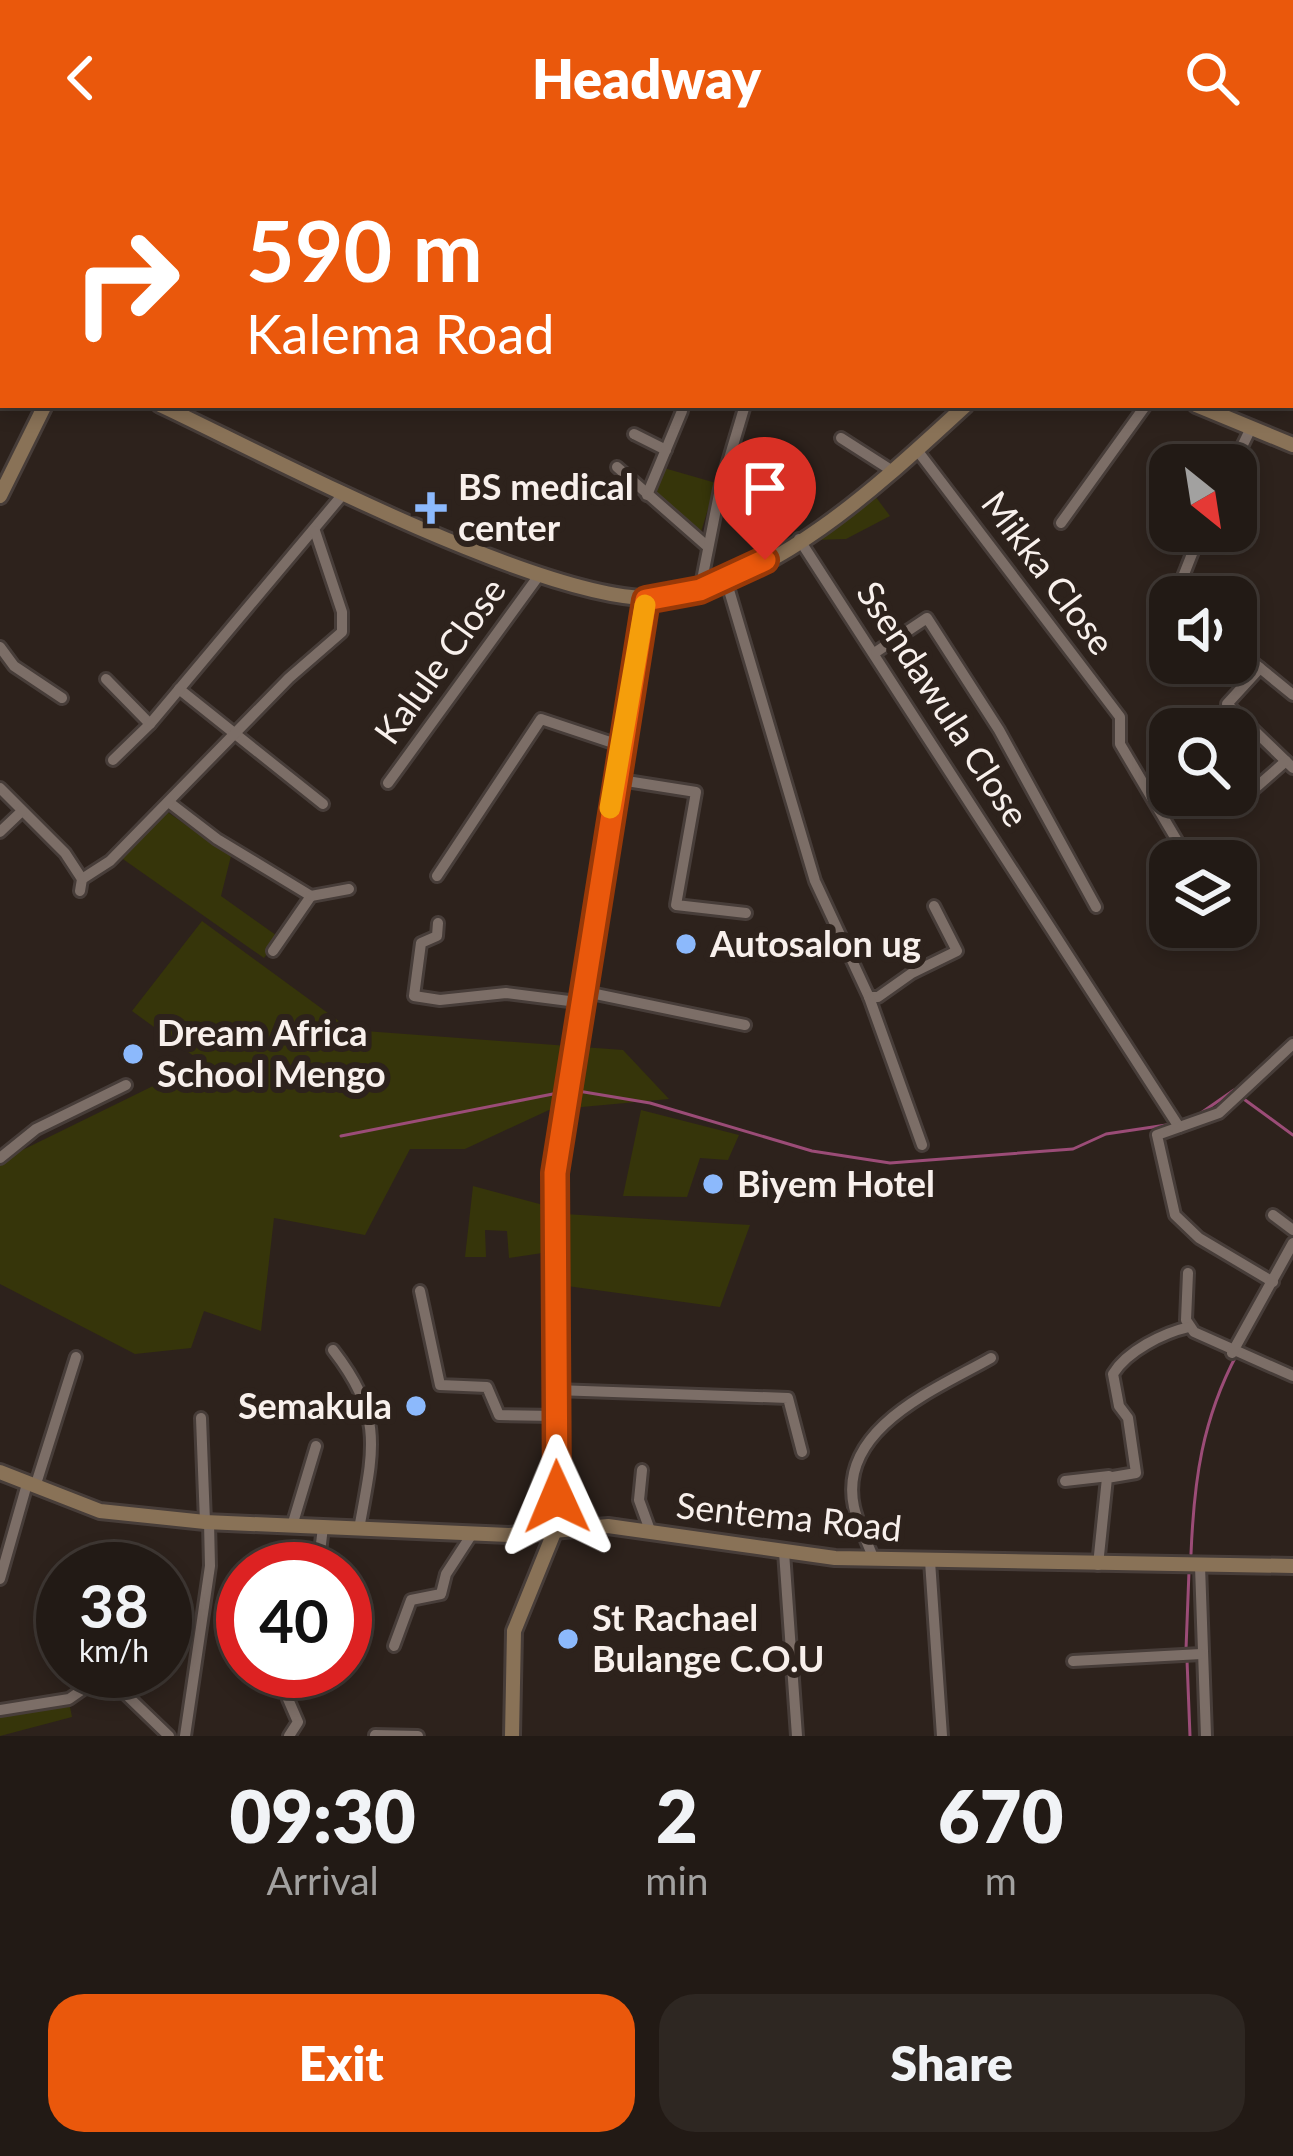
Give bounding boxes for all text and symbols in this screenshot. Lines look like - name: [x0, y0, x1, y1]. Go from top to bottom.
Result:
- icon: back: [48, 45, 114, 111]
- icon: search: [1179, 45, 1245, 111]
- text: Headway: [532, 46, 761, 111]
- text: 590 m: [246, 199, 483, 300]
- icon: right: [48, 204, 204, 360]
- text: Kalema Road: [246, 301, 555, 366]
- pin: [714, 437, 816, 560]
- north arrow: [1149, 444, 1257, 552]
- map controls: [1149, 444, 1257, 948]
- icon: arrive: [732, 455, 798, 521]
- place label: BS medical center: [458, 464, 634, 549]
- street label: Mikka Close: [973, 482, 1124, 663]
- marker: BS medical center: [415, 492, 447, 524]
- street label: Kalule Close: [364, 569, 514, 752]
- street label: Ssendawula Close: [848, 573, 1039, 834]
- button: sound: [1149, 576, 1257, 684]
- button: search: [1149, 708, 1257, 816]
- button: layers: [1149, 840, 1257, 948]
- place label: Autosalon ug: [709, 921, 921, 965]
- marker: Autosalon ug: [673, 931, 699, 957]
- place label: Dream Africa School Mengo: [157, 1010, 386, 1095]
- marker: Dream Africa School Mengo: [120, 1041, 146, 1067]
- place label: Biyem Hotel: [737, 1161, 935, 1205]
- marker: Biyem Hotel: [700, 1171, 726, 1197]
- place label: Semakula: [238, 1383, 392, 1427]
- marker: Semakula: [403, 1393, 429, 1419]
- position arrow: [494, 1434, 620, 1560]
- street label: Sentema Road: [674, 1482, 904, 1550]
- speed limit sign: 40: [216, 1542, 372, 1698]
- text: 38: [79, 1569, 149, 1641]
- place label: St Rachael Bulange C.O.U: [592, 1595, 825, 1680]
- marker: St Rachael Bulange C.O.U: [555, 1626, 581, 1652]
- text: km/h: [79, 1632, 149, 1668]
- text: 09:30: [230, 1772, 416, 1858]
- text: 2: [656, 1772, 698, 1858]
- text: 670: [938, 1772, 1063, 1858]
- text: Arrival: [266, 1857, 379, 1903]
- text: min: [645, 1857, 709, 1903]
- text: m: [985, 1857, 1017, 1903]
- button: Exit: [48, 1994, 635, 2132]
- button: Share: [659, 1994, 1245, 2132]

